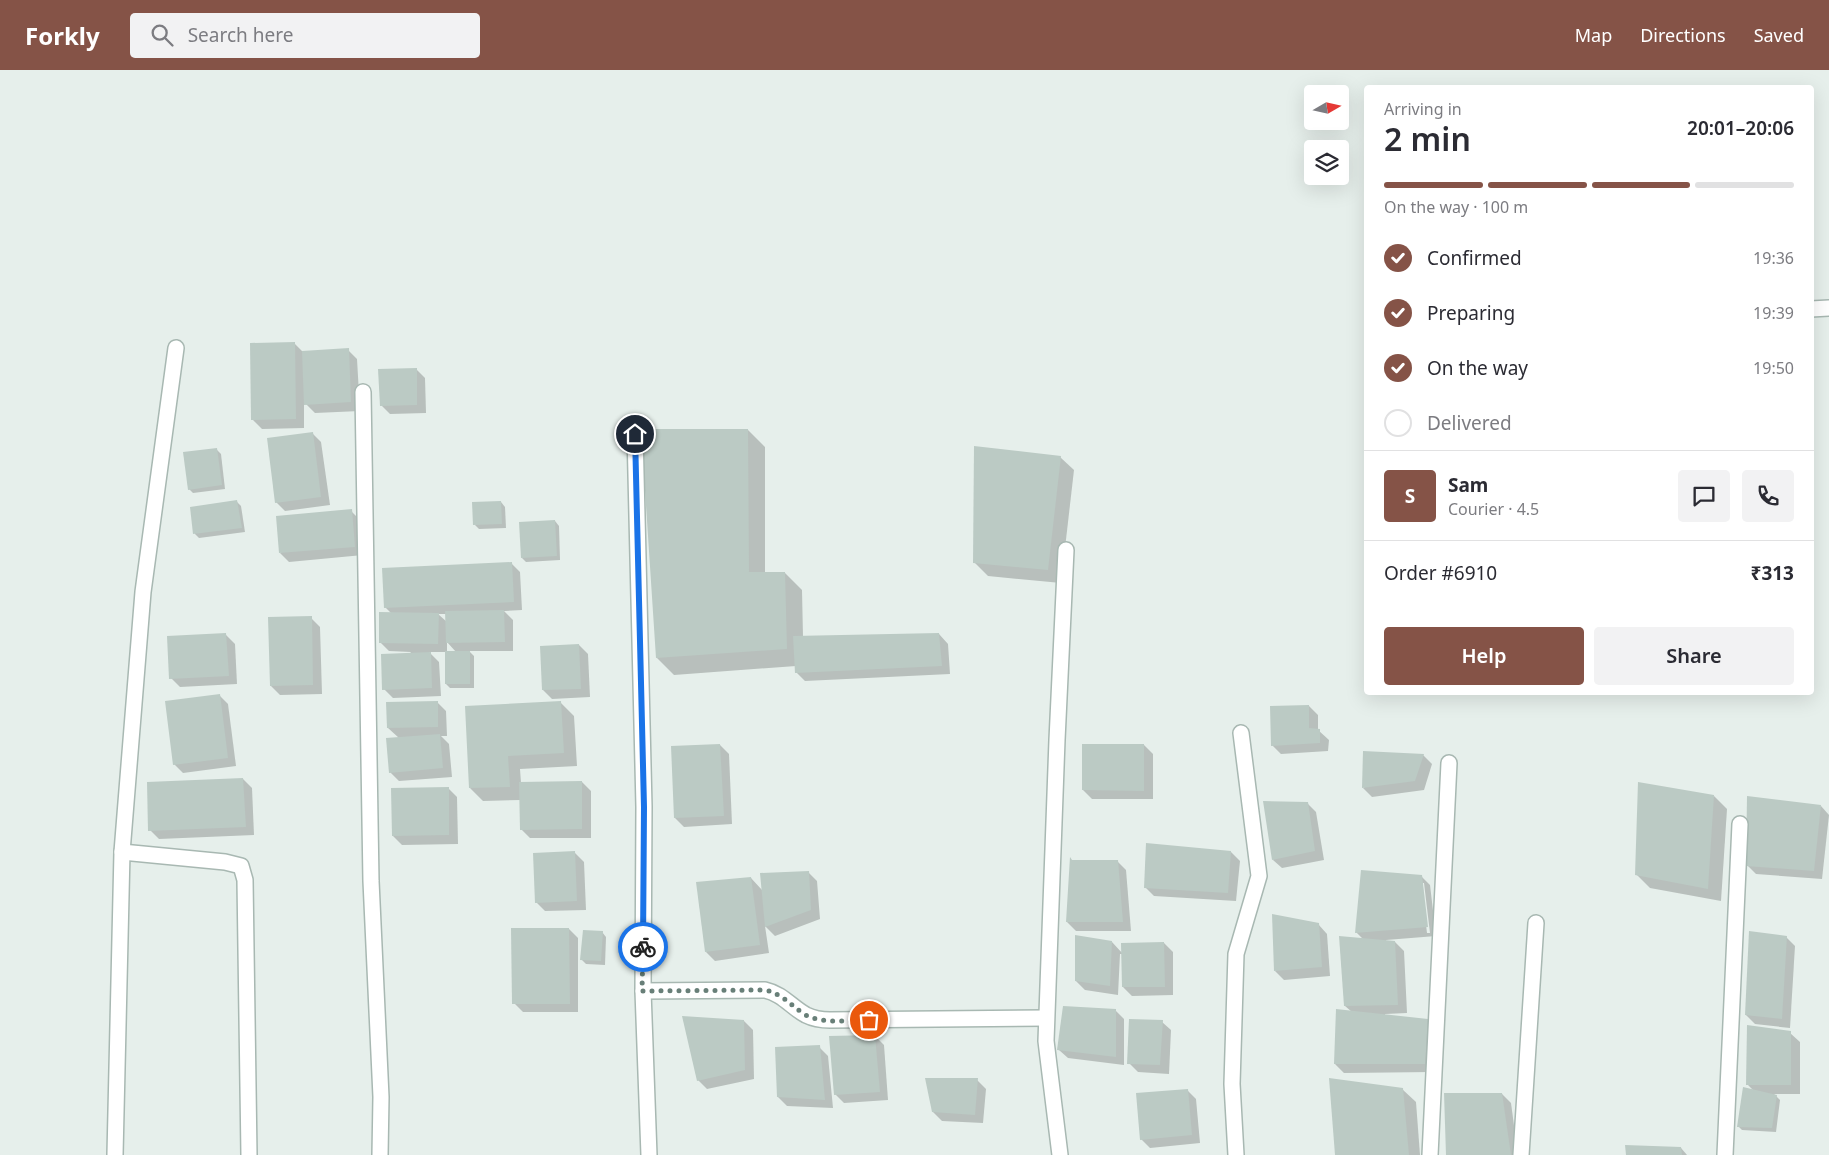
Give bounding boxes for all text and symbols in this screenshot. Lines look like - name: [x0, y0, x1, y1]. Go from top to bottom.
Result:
- search box: [130, 13, 480, 58]
- text: Forkly: [25, 19, 100, 52]
- icon: search: [148, 21, 176, 49]
- text: Search here: [188, 22, 293, 48]
- text: Map: [1575, 23, 1612, 47]
- text: Directions: [1640, 23, 1726, 47]
- text: Saved: [1754, 23, 1804, 47]
- north arrow: [1304, 85, 1349, 130]
- map controls: [1304, 85, 1349, 185]
- text: Arriving in: [1384, 98, 1462, 120]
- text: 20:01–20:06: [1687, 115, 1794, 141]
- text: 2 min: [1384, 117, 1471, 160]
- button: layers: [1304, 140, 1349, 185]
- text: On the way · 100 m: [1384, 196, 1528, 218]
- icon: check: [1384, 244, 1412, 272]
- text: Confirmed: [1427, 245, 1522, 271]
- text: 19:36: [1753, 247, 1794, 269]
- icon: check: [1384, 299, 1412, 327]
- text: Preparing: [1427, 300, 1515, 326]
- text: 19:39: [1753, 302, 1794, 324]
- icon: check: [1384, 354, 1412, 382]
- text: On the way: [1427, 355, 1528, 381]
- text: 19:50: [1753, 357, 1794, 379]
- text: Delivered: [1427, 410, 1512, 436]
- pin: [614, 413, 656, 455]
- icon: home: [621, 420, 649, 448]
- button: chat: [1678, 470, 1730, 522]
- button: phone: [1742, 470, 1794, 522]
- text: Sam: [1448, 472, 1488, 498]
- text: S: [1405, 483, 1415, 509]
- text: Courier · 4.5: [1448, 498, 1539, 520]
- text: Order #6910: [1384, 560, 1497, 586]
- text: ₹313: [1751, 560, 1794, 586]
- button: Help: [1384, 627, 1584, 685]
- button: Share: [1594, 627, 1794, 685]
- courier: [618, 922, 668, 972]
- icon: bike: [629, 933, 657, 961]
- pin: [848, 999, 890, 1041]
- icon: bag: [855, 1006, 883, 1034]

